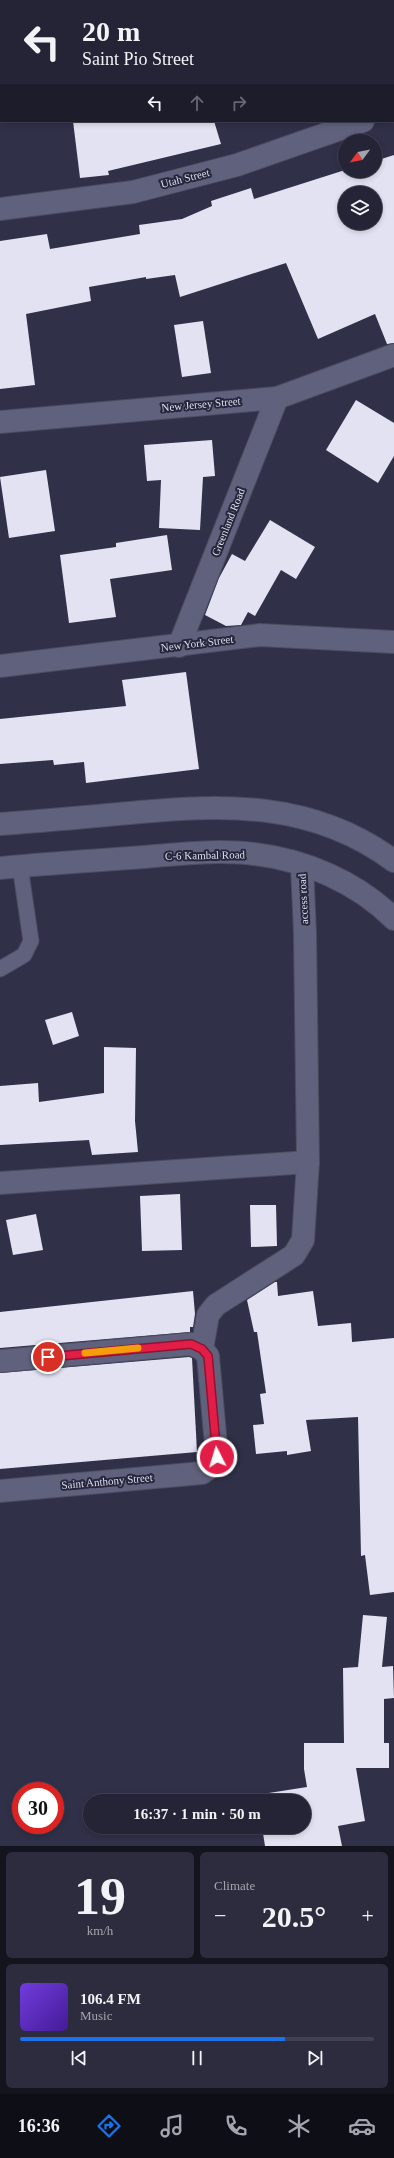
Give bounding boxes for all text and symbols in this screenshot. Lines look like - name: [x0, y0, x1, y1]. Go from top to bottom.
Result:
- icon: left: [16, 16, 68, 68]
- text: 20 m: [82, 16, 140, 47]
- text: Saint Pio Street: [82, 49, 194, 69]
- icon: left: [144, 92, 166, 114]
- icon: ahead: [186, 92, 208, 114]
- icon: right: [228, 92, 250, 114]
- north arrow: [338, 134, 382, 178]
- map controls: [338, 134, 382, 230]
- street label: Utah Street: [159, 166, 211, 190]
- button: layers: [338, 186, 382, 230]
- street label: New Jersey Street: [161, 395, 241, 413]
- street label: Greenland Road: [209, 486, 247, 558]
- street label: New York Street: [160, 633, 234, 653]
- street label: C-6 Kambal Road: [165, 848, 246, 862]
- street label: access road: [296, 873, 310, 924]
- pin: [31, 1340, 65, 1374]
- icon: arrive: [37, 1346, 59, 1368]
- position arrow: [196, 1436, 238, 1478]
- street label: Saint Anthony Street: [61, 1471, 153, 1491]
- speed limit sign: 30: [12, 1782, 64, 1834]
- text: 16:37 · 1 min · 50 m: [133, 1806, 261, 1822]
- text: 19: [74, 1868, 126, 1925]
- text: Climate: [214, 1878, 255, 1893]
- text: 20.5°: [262, 1900, 326, 1933]
- text: −: [214, 1903, 226, 1928]
- text: +: [362, 1903, 374, 1928]
- text: km/h: [87, 1923, 113, 1938]
- text: 106.4 FM: [80, 1991, 141, 2007]
- text: Music: [80, 2008, 113, 2023]
- icon: previous: [68, 2047, 90, 2069]
- icon: pause: [186, 2047, 208, 2069]
- icon: next: [304, 2047, 326, 2069]
- icon: directions: [95, 2112, 123, 2140]
- icon: music: [158, 2112, 186, 2140]
- icon: phone: [222, 2112, 250, 2140]
- icon: climate: [285, 2112, 313, 2140]
- icon: car: [348, 2112, 376, 2140]
- text: 16:36: [18, 2116, 60, 2136]

